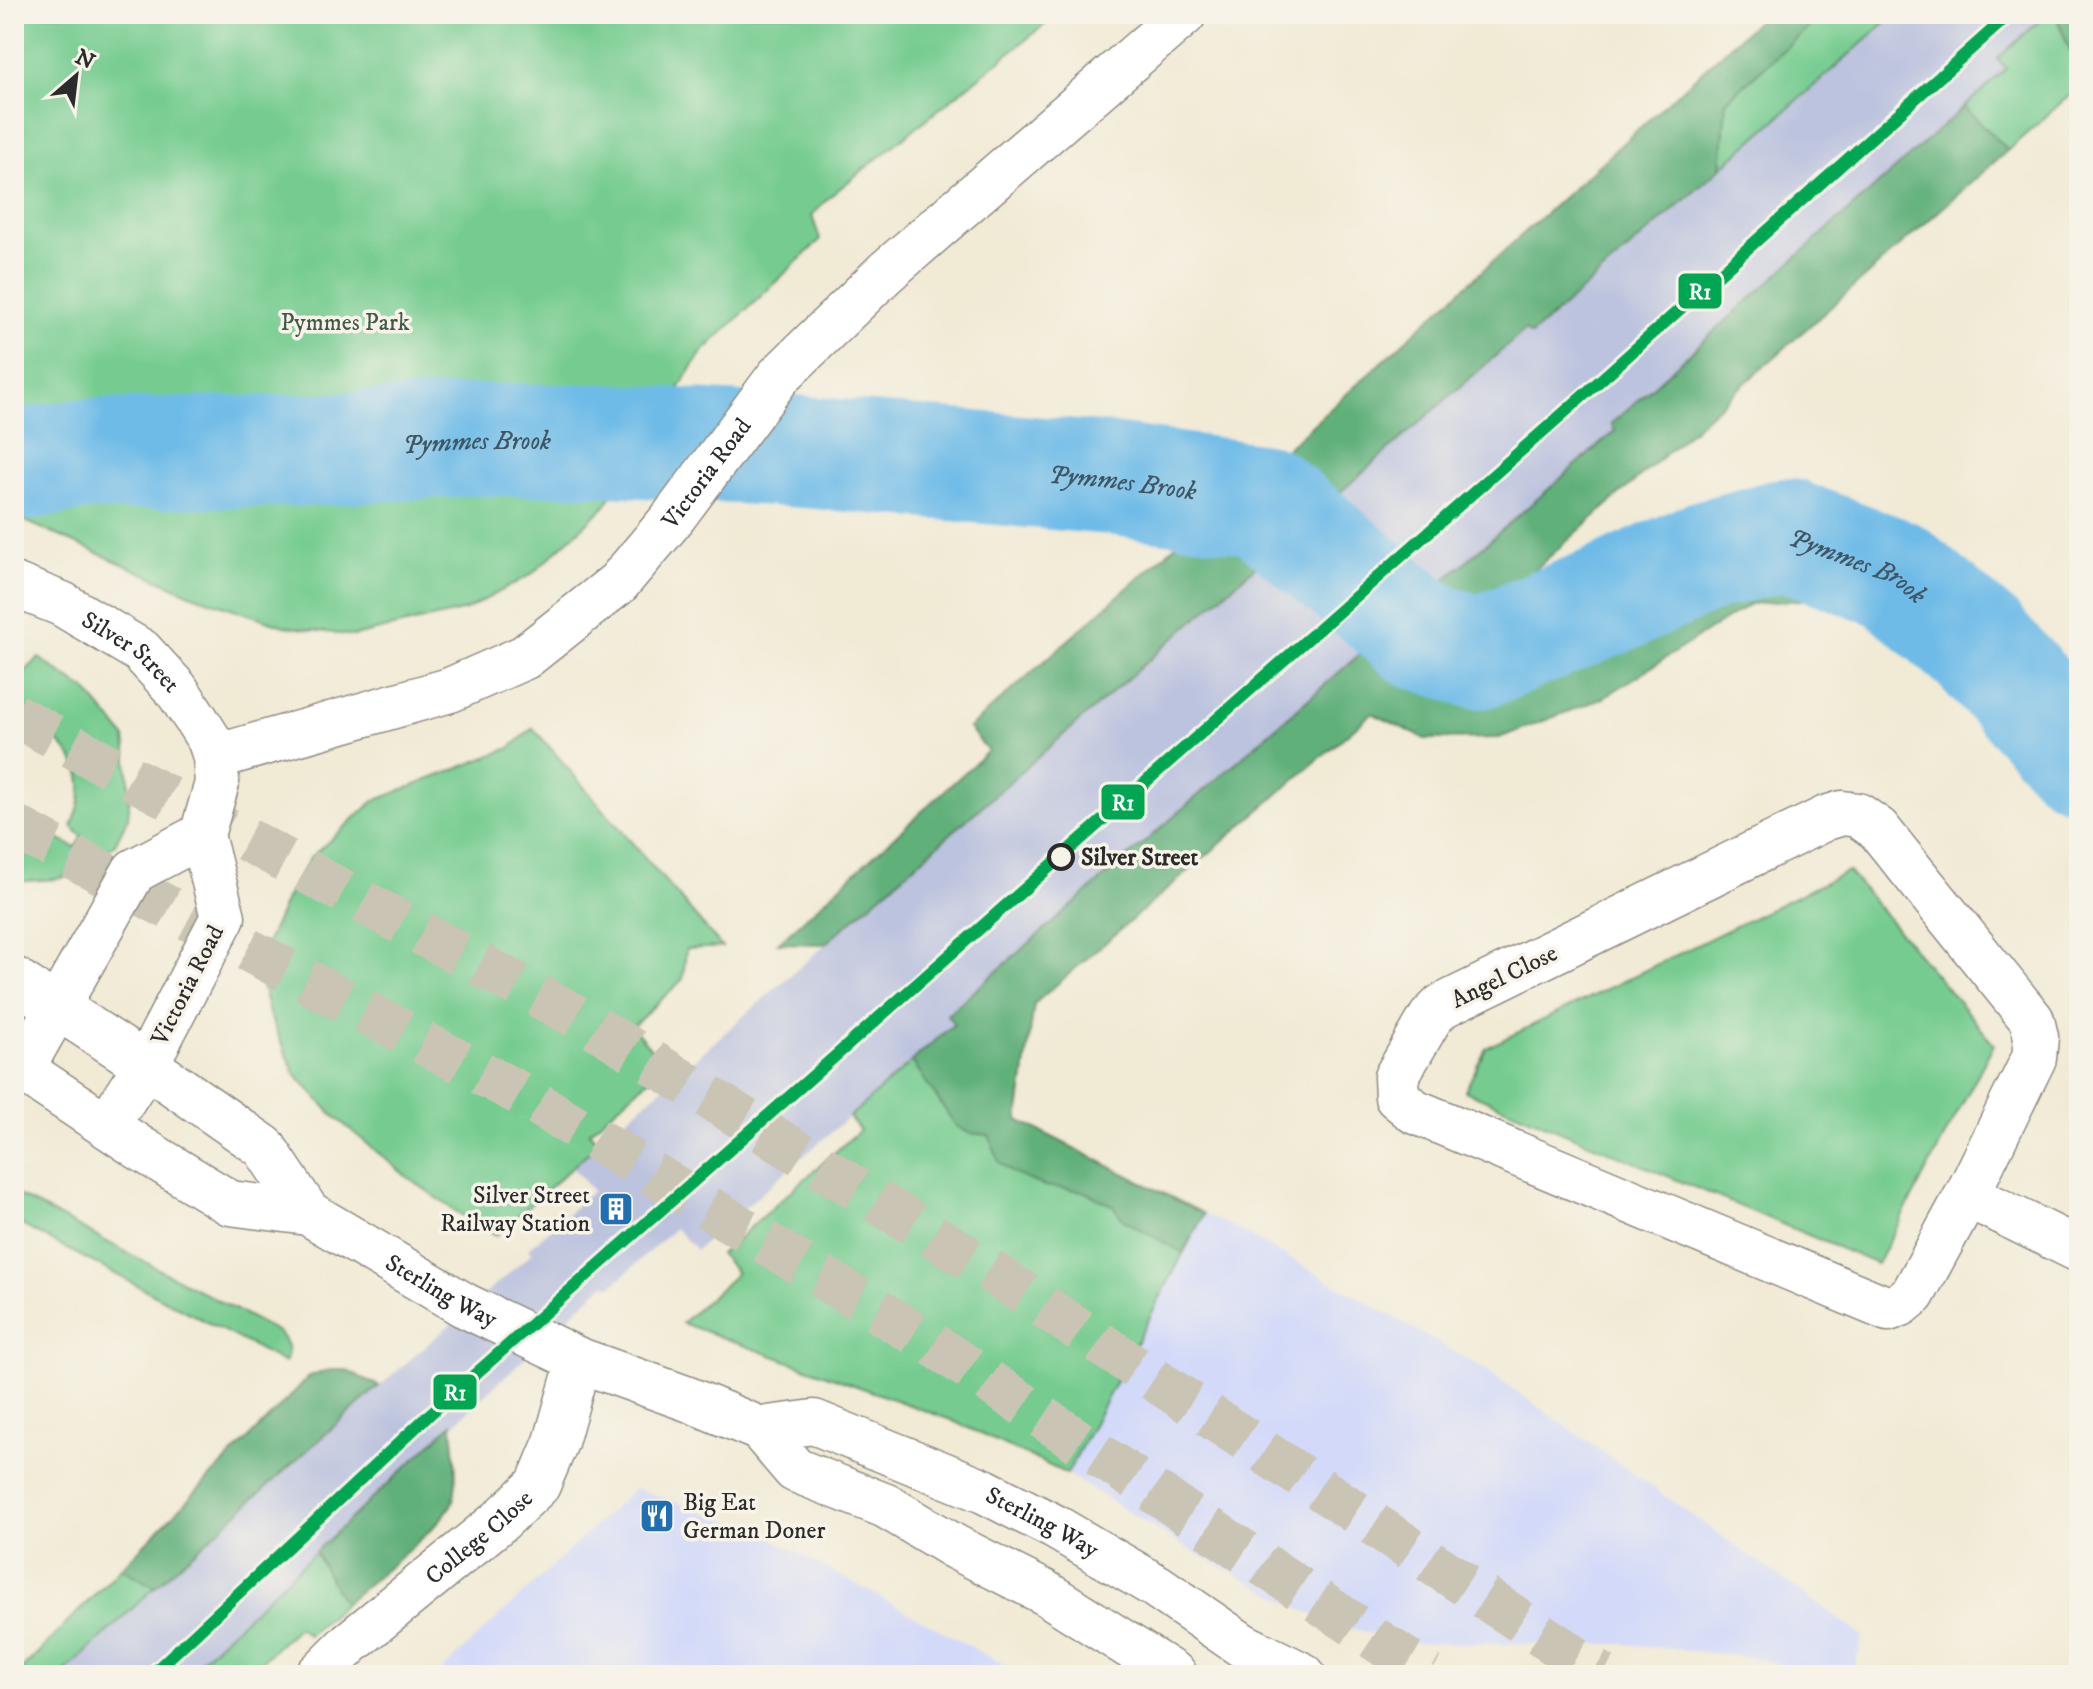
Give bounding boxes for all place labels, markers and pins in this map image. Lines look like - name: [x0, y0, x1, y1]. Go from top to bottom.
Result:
- place label: Silver Street: [1081, 843, 1198, 873]
- marker: Silver Street: [1048, 844, 1074, 870]
- place label: Silver Street Railway Station: [440, 1181, 590, 1239]
- building icon: Silver Street Railway Station: [597, 1190, 635, 1228]
- place label: Big Eat German Doner: [683, 1488, 826, 1546]
- restaurant icon: Big Eat German Doner: [638, 1497, 676, 1535]

